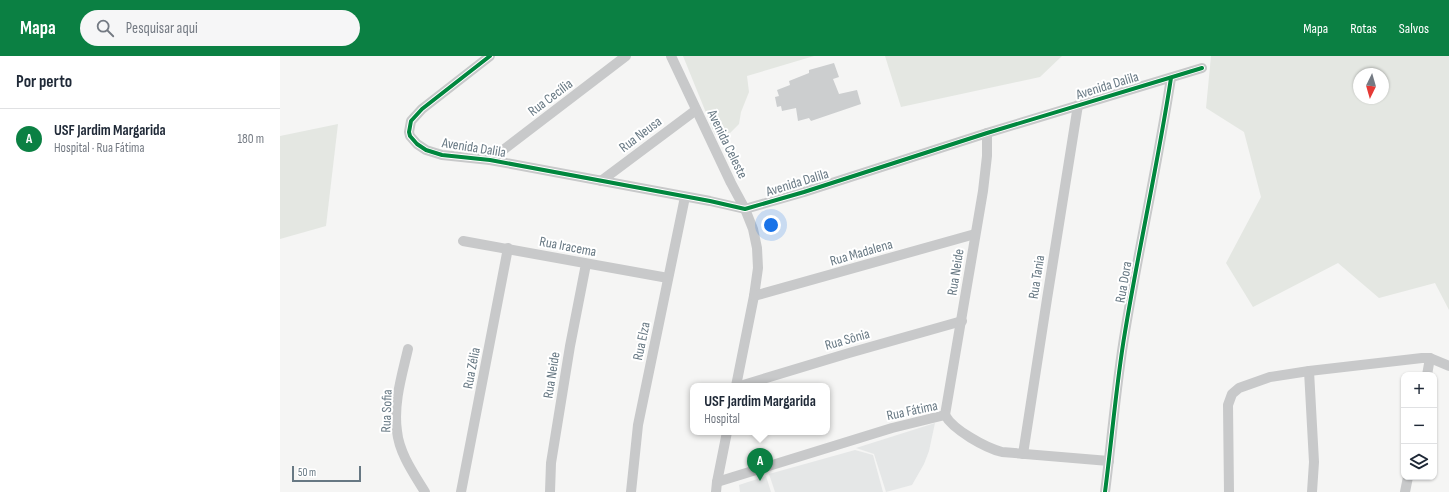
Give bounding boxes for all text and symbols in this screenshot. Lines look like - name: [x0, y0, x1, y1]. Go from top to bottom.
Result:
- search box: [80, 10, 360, 46]
- text: Mapa: [20, 17, 56, 40]
- icon: search: [94, 17, 116, 39]
- text: Pesquisar aqui: [126, 19, 198, 38]
- text: Mapa: [1303, 20, 1328, 37]
- text: Rotas: [1350, 20, 1377, 37]
- text: Salvos: [1399, 20, 1429, 37]
- street label: Avenida Dalila: [1073, 68, 1140, 103]
- north arrow: [1353, 68, 1389, 104]
- text: Por perto: [16, 72, 72, 92]
- street label: Rua Cecília: [525, 75, 576, 120]
- street label: Avenida Celeste: [703, 106, 751, 181]
- street label: Rua Neusa: [616, 113, 665, 156]
- text: USF Jardim Margarida: [54, 121, 166, 140]
- text: A: [26, 131, 32, 147]
- text: 180 m: [238, 131, 264, 147]
- street label: Avenida Dalila: [440, 134, 507, 161]
- text: Hospital · Rua Fátima: [54, 140, 144, 156]
- street label: Avenida Dalila: [763, 165, 830, 200]
- your location: [761, 215, 781, 235]
- street label: Rua Iracema: [538, 233, 598, 260]
- street label: Rua Madalena: [828, 235, 894, 270]
- street label: Rua Neide: [943, 248, 968, 297]
- street label: Rua Tania: [1025, 254, 1048, 300]
- street label: Rua Dora: [1111, 260, 1135, 304]
- street label: Rua Elza: [629, 320, 654, 362]
- street label: Rua Sônia: [823, 325, 871, 354]
- street label: Rua Zélia: [459, 346, 484, 390]
- street label: Rua Neide: [539, 351, 564, 400]
- map controls: [1401, 372, 1437, 480]
- button: +: [1401, 372, 1437, 408]
- popup: [690, 383, 830, 435]
- street label: Rua Sofia: [377, 389, 396, 433]
- text: USF Jardim Margarida: [704, 392, 816, 411]
- street label: Rua Fátima: [885, 397, 939, 424]
- button: −: [1401, 408, 1437, 444]
- text: Hospital: [704, 411, 740, 427]
- button: layers: [1401, 444, 1437, 480]
- pin: A: [747, 448, 773, 481]
- scale bar: [292, 464, 361, 483]
- text: 50 m: [298, 466, 316, 479]

